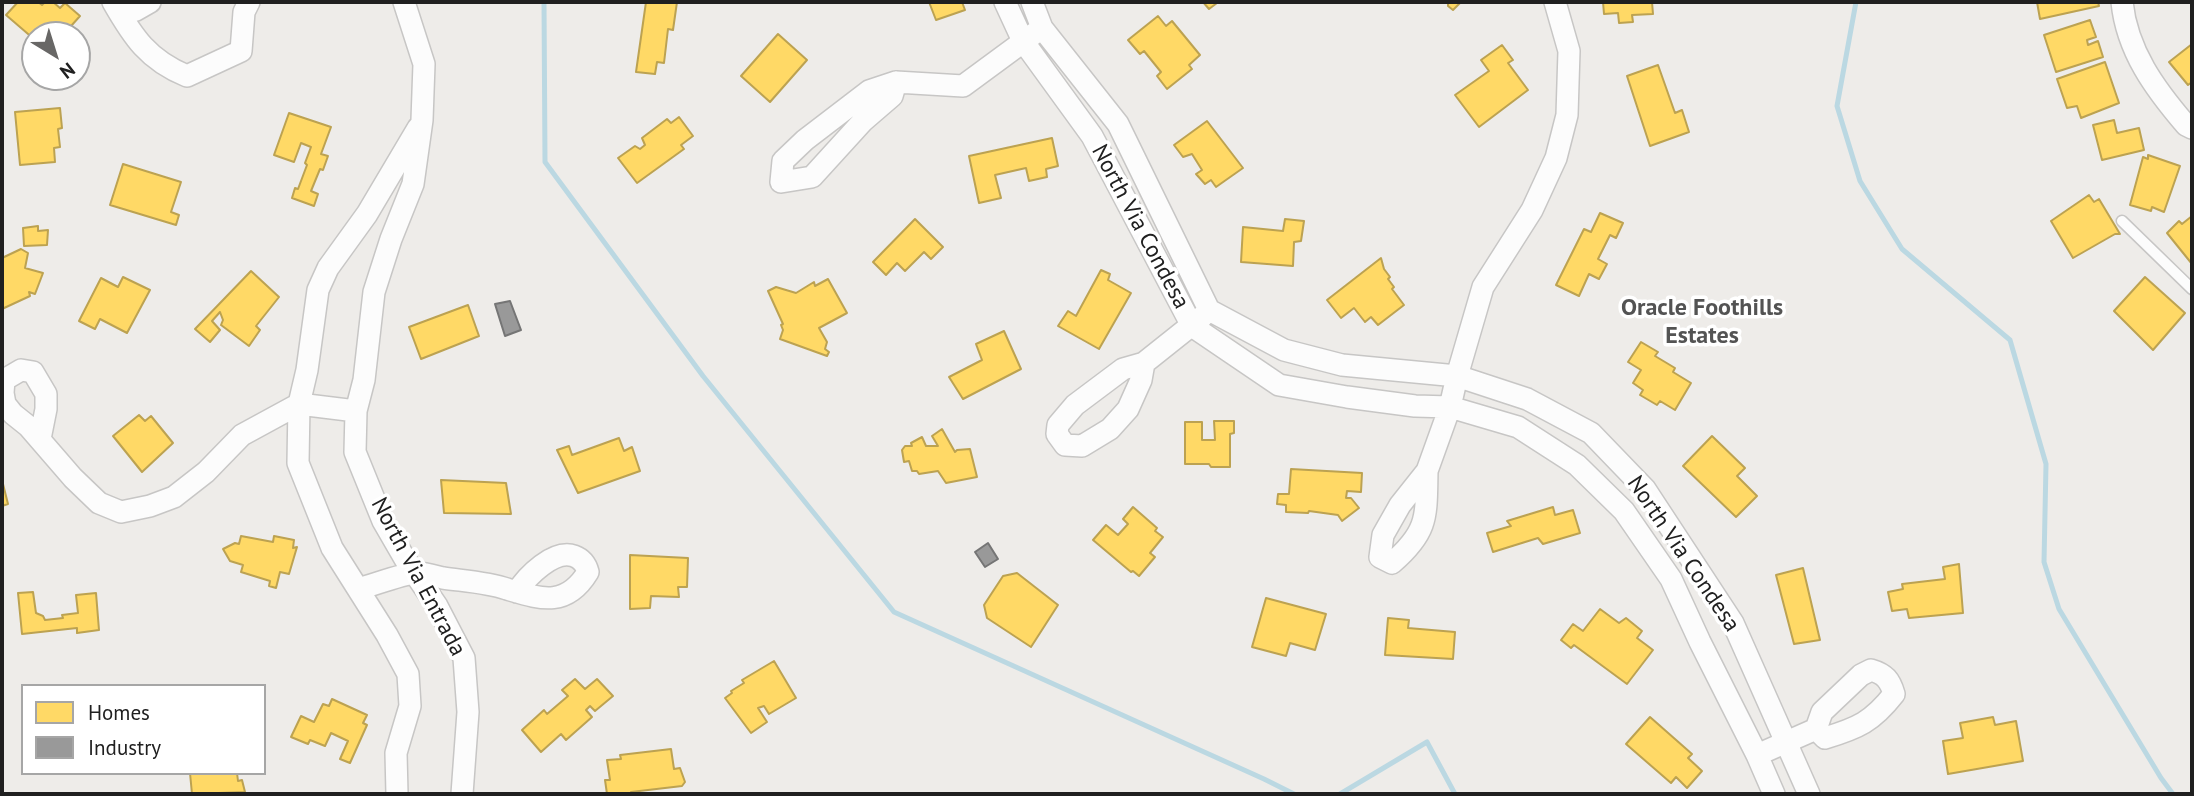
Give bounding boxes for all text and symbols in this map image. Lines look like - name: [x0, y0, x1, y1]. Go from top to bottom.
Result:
- north arrow: [21, 21, 91, 91]
- text: N: [55, 58, 80, 84]
- street label: North Via Condesa: [1085, 140, 1195, 314]
- district label: Oracle Foothills Estates: [1621, 294, 1783, 350]
- street label: North Via Condesa: [1621, 471, 1745, 637]
- street label: North Via Entrada: [365, 493, 471, 661]
- legend: [21, 684, 266, 775]
- text: Homes: [88, 699, 150, 726]
- text: Industry: [88, 734, 161, 761]

